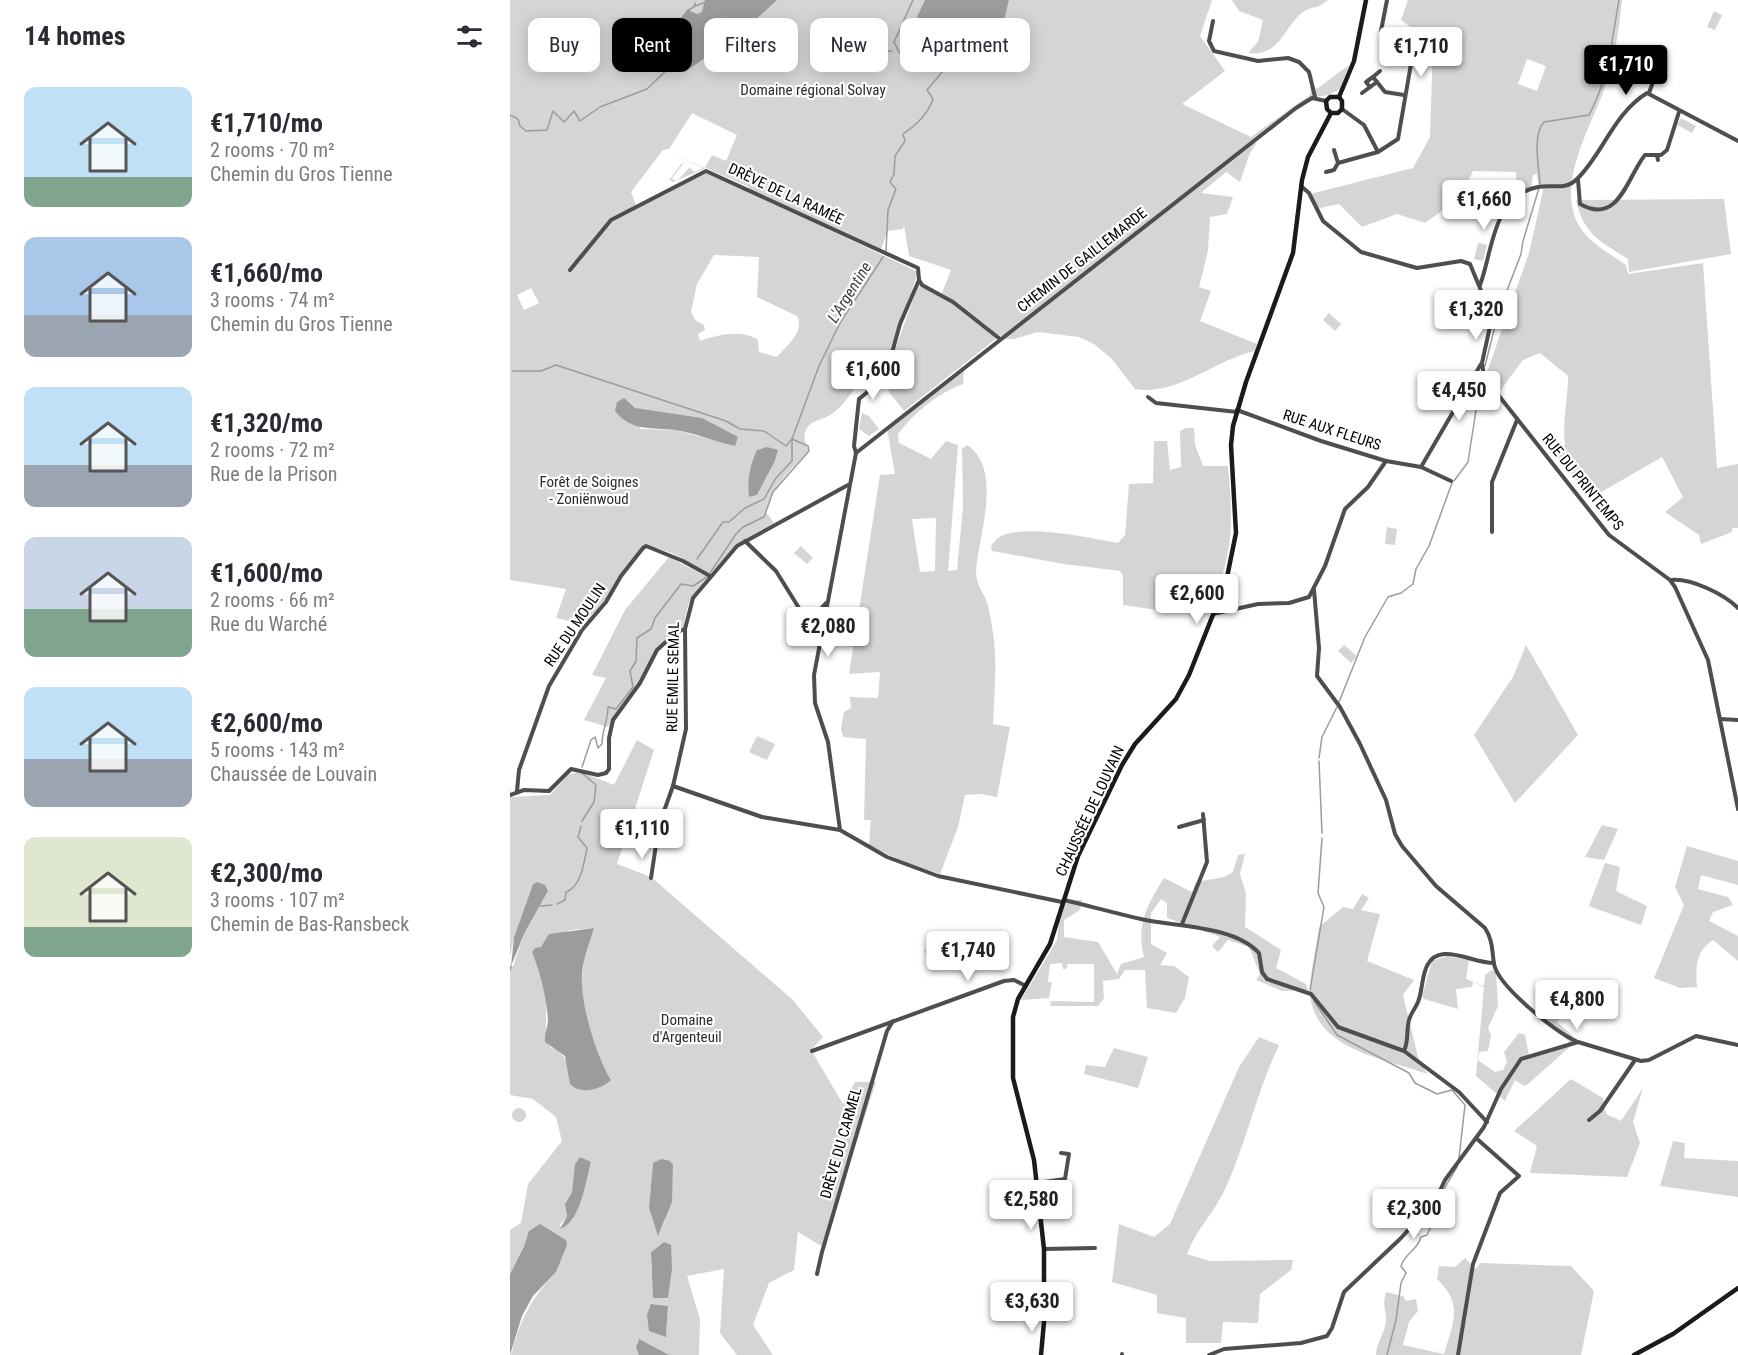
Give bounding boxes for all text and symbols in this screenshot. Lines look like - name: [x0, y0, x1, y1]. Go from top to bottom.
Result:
- chip: Buy: [528, 18, 600, 72]
- chip: Rent: [612, 18, 692, 72]
- chip: Filters: [704, 18, 798, 72]
- chip: New: [810, 18, 888, 72]
- chip: Apartment: [900, 18, 1030, 72]
- icon: filters: [453, 20, 486, 53]
- text: 14 homes: [24, 21, 126, 51]
- pin: €1,710: [1372, 27, 1470, 78]
- text: €1,710: [1393, 34, 1449, 58]
- pin: €1,710: [1577, 45, 1675, 96]
- text: €1,710: [1598, 52, 1654, 76]
- park label: Domaine régional Solvay: [740, 81, 886, 99]
- text: €1,710/mo: [210, 108, 323, 138]
- icon: home: [72, 111, 144, 183]
- text: 2 rooms · 70 m²: [210, 138, 335, 162]
- street label: DRÈVE DE LA RAMÉE: [726, 159, 846, 229]
- text: Chemin du Gros Tienne: [210, 162, 393, 186]
- pin: €1,660: [1435, 180, 1533, 231]
- text: €1,660: [1456, 187, 1512, 211]
- street label: CHEMIN DE GAILLEMARDE: [1014, 204, 1150, 316]
- text: €1,660/mo: [210, 258, 323, 288]
- water label: L'Argentine: [823, 258, 876, 326]
- icon: home: [72, 261, 144, 333]
- text: 3 rooms · 74 m²: [210, 288, 335, 312]
- pin: €1,320: [1427, 290, 1525, 341]
- text: €1,320: [1448, 297, 1504, 321]
- text: Chemin du Gros Tienne: [210, 312, 393, 336]
- pin: €1,600: [824, 350, 922, 401]
- text: €1,600: [845, 357, 901, 381]
- pin: €4,450: [1410, 371, 1508, 422]
- text: €4,450: [1431, 378, 1487, 402]
- street label: RUE AUX FLEURS: [1281, 406, 1383, 454]
- text: €1,320/mo: [210, 408, 323, 438]
- icon: home: [72, 411, 144, 483]
- street label: RUE DU PRINTEMPS: [1538, 430, 1628, 534]
- text: 2 rooms · 72 m²: [210, 438, 335, 462]
- text: Rue de la Prison: [210, 462, 338, 486]
- park label: Forêt de Soignes - Zoniënwoud: [539, 473, 639, 508]
- text: €1,600/mo: [210, 558, 323, 588]
- icon: home: [72, 561, 144, 633]
- pin: €2,600: [1148, 574, 1246, 625]
- street label: RUE DU MOULIN: [541, 580, 609, 670]
- text: €2,600: [1169, 581, 1225, 605]
- text: 2 rooms · 66 m²: [210, 588, 335, 612]
- pin: €2,080: [779, 607, 877, 658]
- text: Rue du Warché: [210, 612, 327, 636]
- text: €2,080: [800, 614, 856, 638]
- street label: RUE EMILE SEMAL: [663, 622, 683, 732]
- text: €2,600/mo: [210, 708, 323, 738]
- icon: home: [72, 711, 144, 783]
- text: 5 rooms · 143 m²: [210, 738, 345, 762]
- street label: CHAUSSÉE DE LOUVAIN: [1052, 743, 1128, 879]
- text: Chaussée de Louvain: [210, 762, 377, 786]
- pin: €1,110: [593, 809, 691, 860]
- text: €1,110: [614, 816, 670, 840]
- text: €2,300/mo: [210, 858, 323, 888]
- icon: home: [72, 861, 144, 933]
- text: 3 rooms · 107 m²: [210, 888, 345, 912]
- text: Chemin de Bas-Ransbeck: [210, 912, 409, 936]
- pin: €1,740: [919, 931, 1017, 982]
- text: €1,740: [940, 938, 996, 962]
- pin: €4,800: [1528, 980, 1626, 1031]
- text: €4,800: [1549, 987, 1605, 1011]
- park label: Domaine d'Argenteuil: [652, 1011, 722, 1046]
- street label: DRÈVE DU CARMEL: [817, 1085, 865, 1201]
- pin: €2,580: [982, 1180, 1080, 1231]
- text: €2,580: [1003, 1187, 1059, 1211]
- pin: €2,300: [1365, 1189, 1463, 1240]
- text: €2,300: [1386, 1196, 1442, 1220]
- pin: €3,630: [983, 1282, 1081, 1333]
- text: €3,630: [1004, 1289, 1060, 1313]

